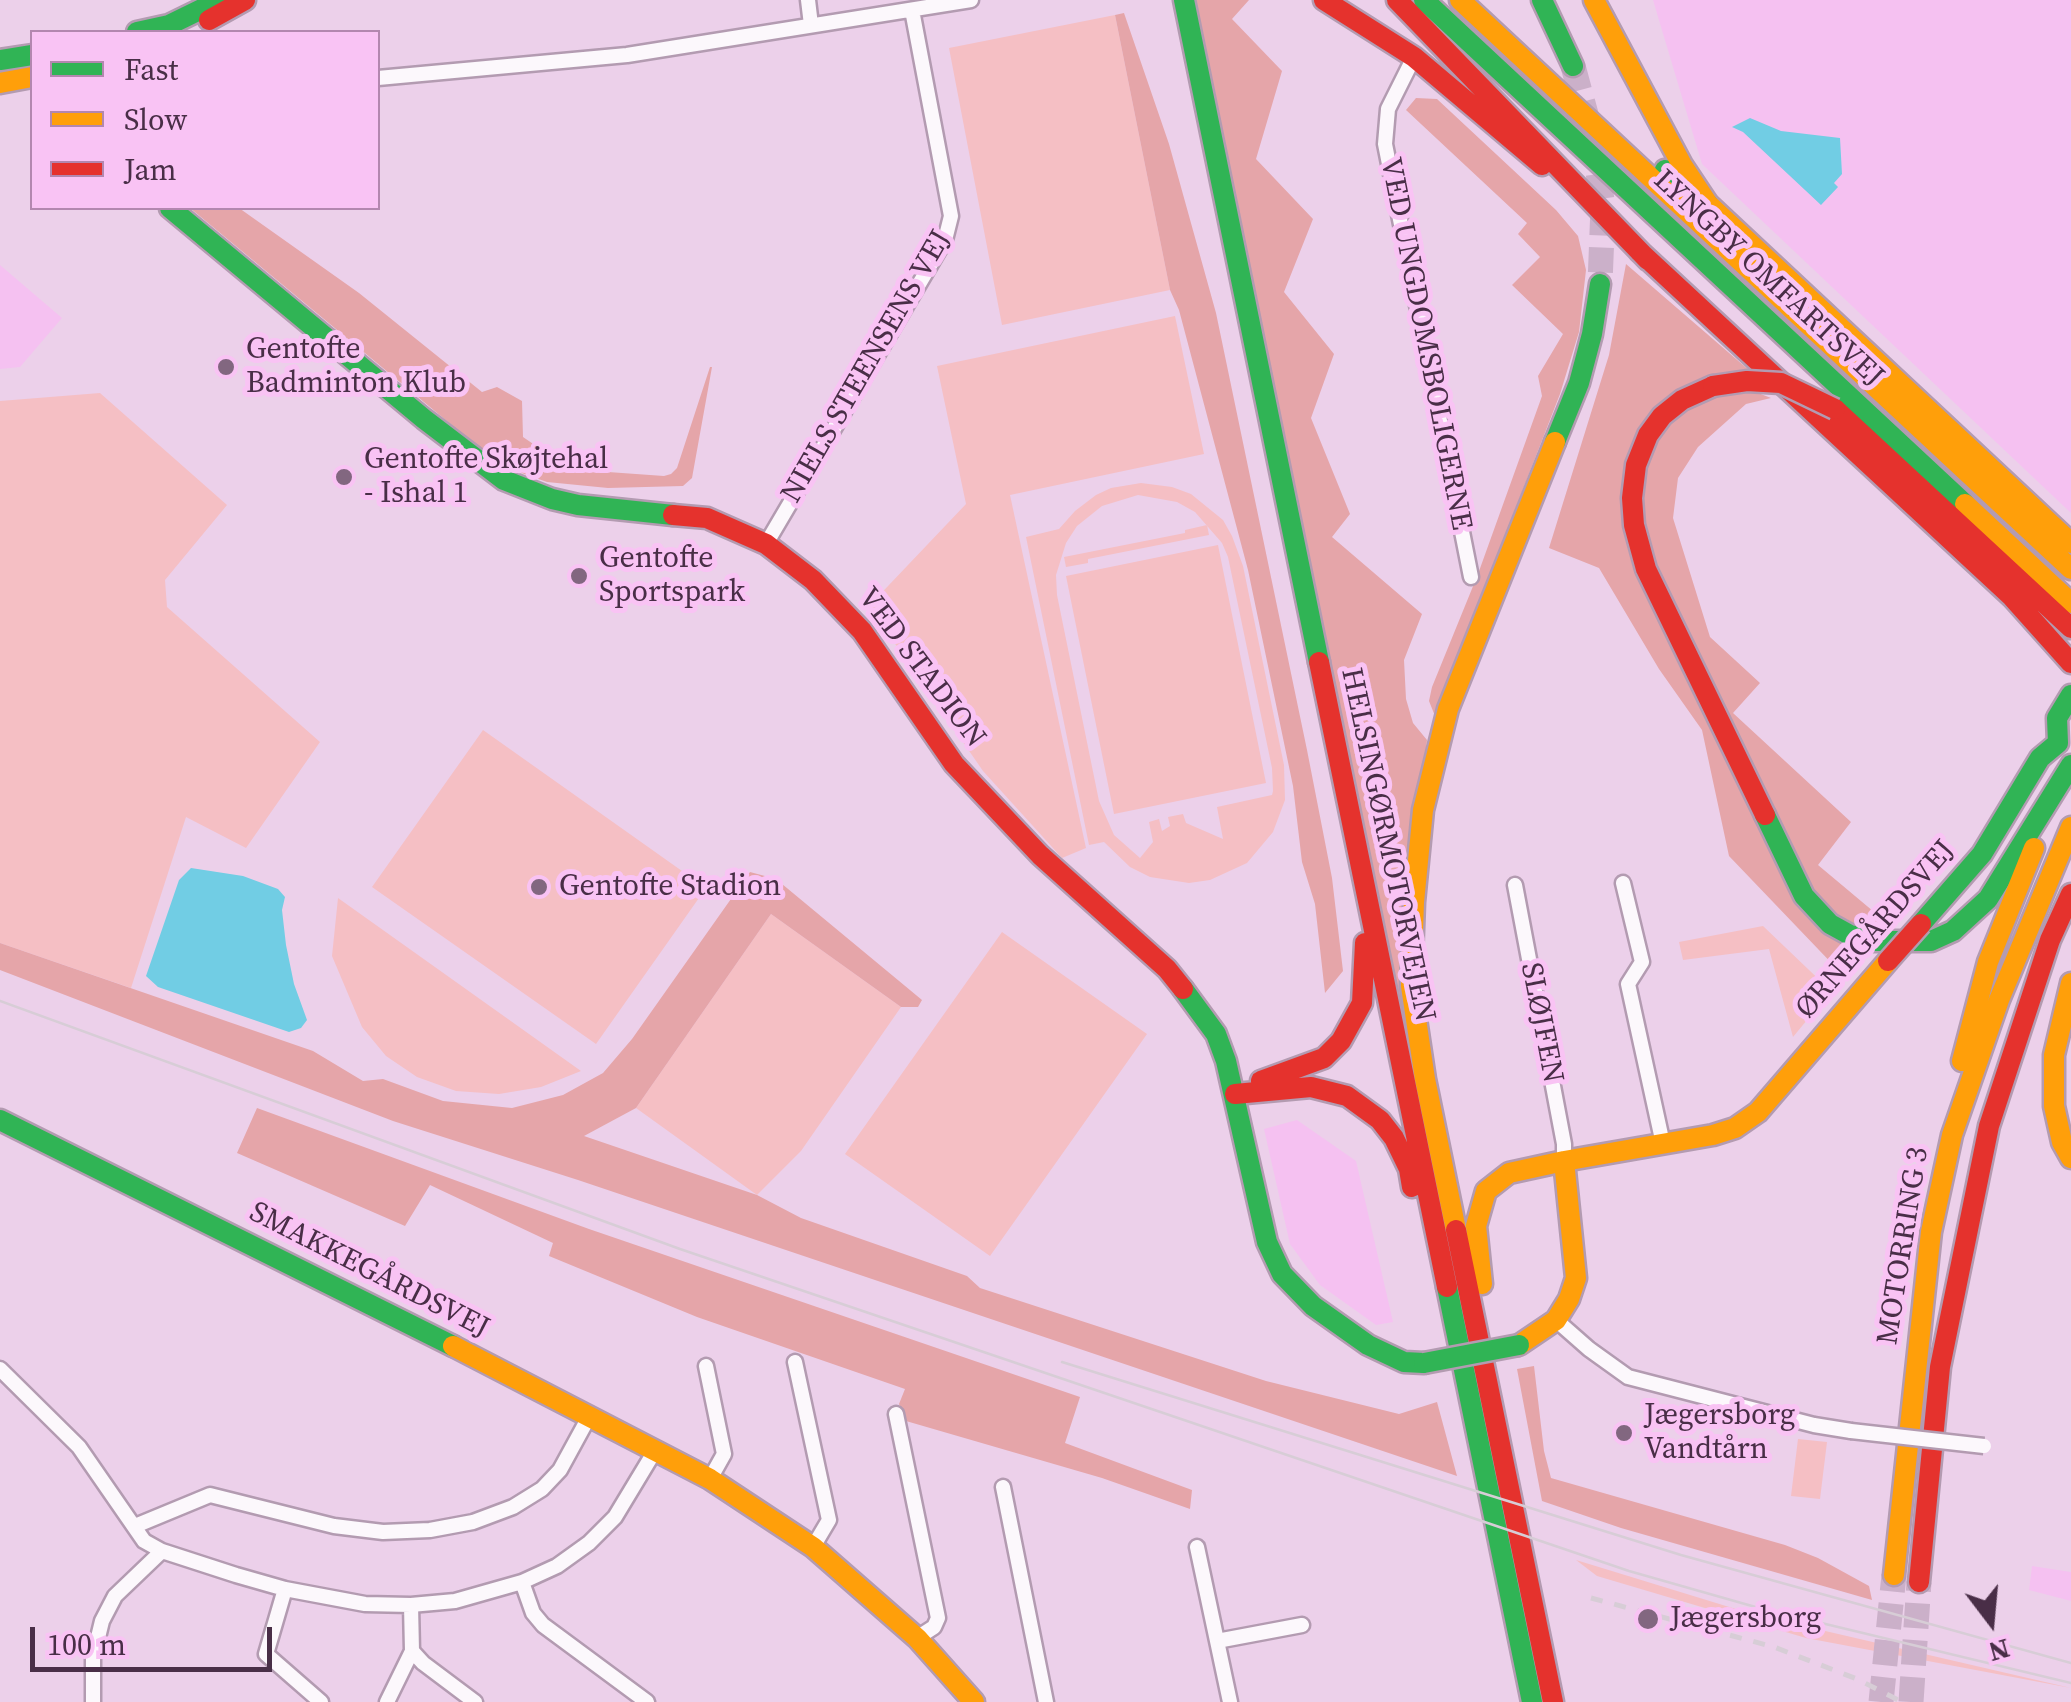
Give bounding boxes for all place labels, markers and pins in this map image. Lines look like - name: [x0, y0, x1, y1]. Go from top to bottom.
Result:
- place label: Gentofte Badminton Klub: [246, 332, 466, 402]
- marker: Gentofte Badminton Klub: [215, 356, 237, 378]
- place label: Gentofte Skøjtehal - Ishal 1: [364, 442, 608, 512]
- marker: Gentofte Skøjtehal - Ishal 1: [333, 466, 355, 488]
- place label: Gentofte Sportspark: [599, 541, 745, 612]
- marker: Gentofte Sportspark: [568, 565, 590, 587]
- place label: Gentofte Stadion: [559, 869, 781, 905]
- marker: Gentofte Stadion: [528, 876, 550, 898]
- place label: Jægersborg Vandtårn: [1644, 1398, 1795, 1468]
- marker: Jægersborg Vandtårn: [1613, 1422, 1635, 1444]
- place label: Jægersborg: [1670, 1601, 1821, 1637]
- marker: Jægersborg: [1635, 1606, 1661, 1632]

